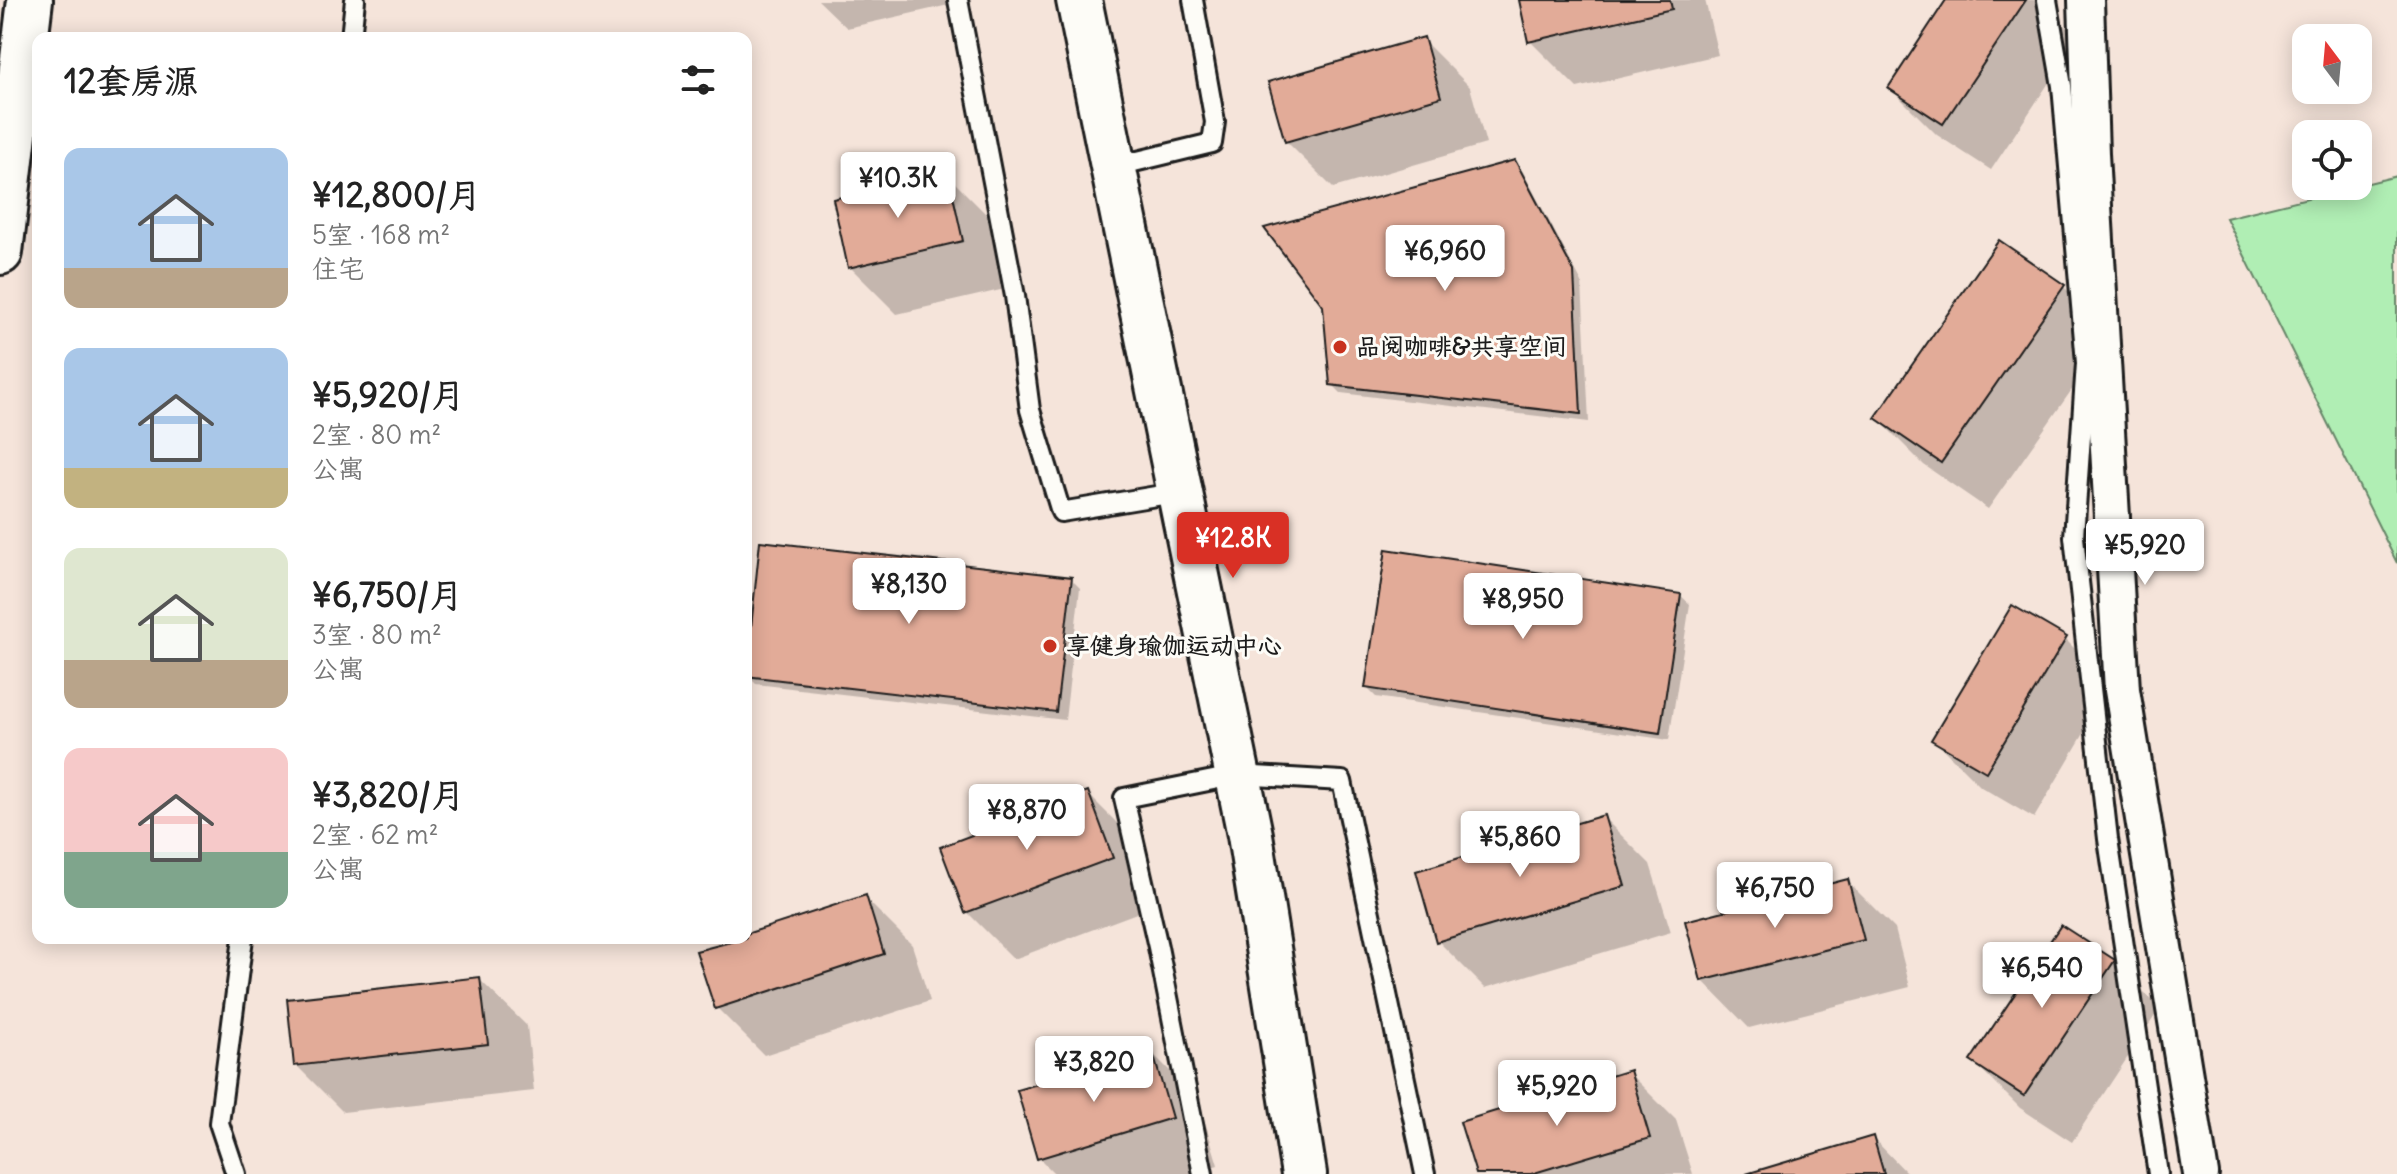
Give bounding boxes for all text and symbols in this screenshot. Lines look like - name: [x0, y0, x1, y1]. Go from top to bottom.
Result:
- north arrow: [2292, 24, 2372, 104]
- map controls: [2292, 24, 2372, 200]
- icon: filters: [676, 58, 720, 102]
- text: 12套房源: [64, 59, 198, 102]
- button: locate: [2292, 120, 2372, 200]
- pin: ¥10.3K: [833, 152, 963, 220]
- text: ¥10.3K: [859, 161, 937, 194]
- text: ¥12,800/月: [312, 173, 481, 216]
- icon: home: [128, 180, 224, 276]
- text: 5室 · 168 m²: [312, 218, 450, 251]
- pin: ¥6,960: [1380, 225, 1510, 293]
- text: ¥6,960: [1404, 234, 1486, 267]
- text: 住宅: [312, 252, 364, 285]
- place label: 品阅咖啡&共享空间: [1356, 331, 1566, 361]
- marker: 品阅咖啡&共享空间: [1331, 338, 1349, 356]
- text: ¥5,920/月: [312, 373, 465, 416]
- icon: home: [128, 380, 224, 476]
- text: 2室 · 80 m²: [312, 418, 441, 451]
- text: 公寓: [312, 452, 364, 485]
- pin: ¥12.8K: [1168, 512, 1298, 580]
- pin: ¥5,920: [2080, 519, 2210, 587]
- text: ¥12.8K: [1195, 521, 1271, 554]
- text: ¥5,920: [2104, 528, 2186, 561]
- pin: ¥8,130: [844, 558, 974, 626]
- text: ¥8,130: [871, 567, 947, 600]
- text: ¥6,750/月: [312, 573, 463, 616]
- pin: ¥8,950: [1458, 573, 1588, 641]
- icon: home: [128, 580, 224, 676]
- text: ¥8,950: [1482, 582, 1564, 615]
- text: 3室 · 80 m²: [312, 618, 442, 651]
- place label: 享健身瑜伽运动中心: [1066, 630, 1282, 660]
- marker: 享健身瑜伽运动中心: [1041, 637, 1059, 655]
- text: 公寓: [312, 652, 364, 685]
- text: ¥3,820/月: [312, 773, 465, 816]
- icon: home: [128, 780, 224, 876]
- pin: ¥8,870: [962, 784, 1092, 852]
- text: ¥8,870: [987, 793, 1067, 826]
- pin: ¥5,860: [1455, 811, 1585, 879]
- text: 2室 · 62 m²: [312, 818, 438, 851]
- text: ¥5,860: [1479, 820, 1561, 853]
- text: 公寓: [312, 852, 364, 885]
- pin: ¥6,750: [1710, 862, 1840, 930]
- text: ¥6,750: [1735, 871, 1815, 904]
- pin: ¥6,540: [1977, 942, 2107, 1010]
- text: ¥6,540: [2001, 951, 2083, 984]
- pin: ¥3,820: [1029, 1036, 1159, 1104]
- text: ¥3,820: [1053, 1045, 1135, 1078]
- pin: ¥5,920: [1492, 1060, 1622, 1128]
- text: ¥5,920: [1516, 1069, 1598, 1102]

